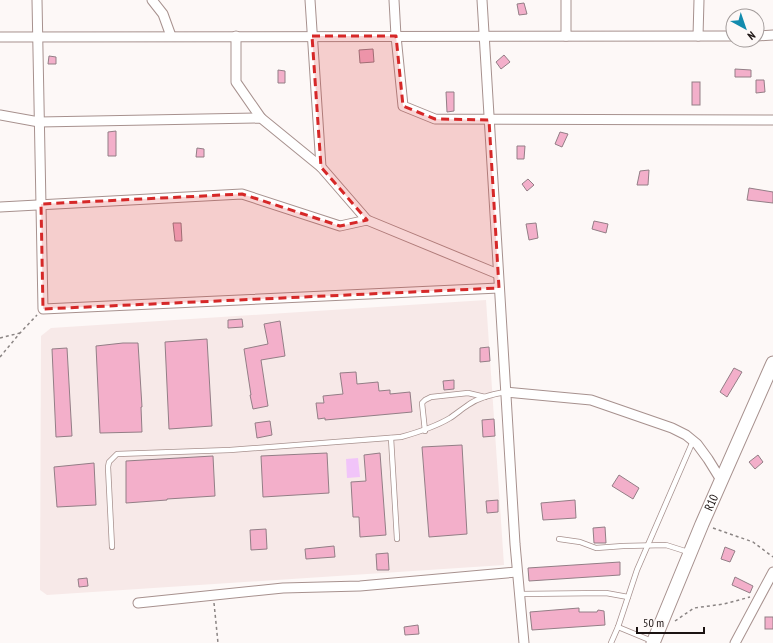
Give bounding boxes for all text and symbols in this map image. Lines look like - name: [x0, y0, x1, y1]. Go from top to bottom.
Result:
- north arrow: [725, 8, 765, 48]
- text: N: [745, 28, 758, 43]
- street label: R10: [701, 492, 721, 513]
- scale bar: [637, 609, 704, 635]
- text: 50 m: [643, 615, 664, 630]

